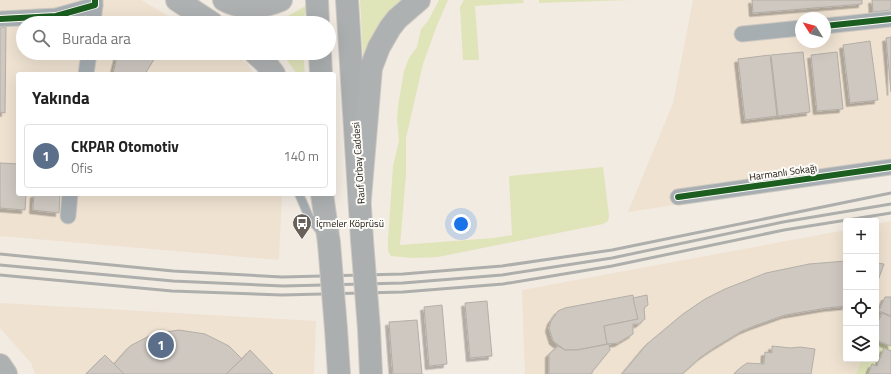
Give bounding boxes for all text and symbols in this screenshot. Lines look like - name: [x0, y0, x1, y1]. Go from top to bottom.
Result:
- north arrow: [795, 12, 831, 48]
- search box: [16, 16, 336, 60]
- icon: search: [30, 27, 52, 49]
- text: Burada ara: [62, 27, 131, 50]
- text: Yakında: [32, 85, 90, 111]
- street label: Rauf Orbay Caddesi: [348, 121, 369, 205]
- text: CKPAR Otomotiv: [71, 135, 179, 158]
- text: 1: [42, 146, 50, 166]
- text: 140 m: [283, 146, 319, 166]
- text: Ofis: [71, 158, 93, 178]
- street label: Harmanlı Sokağı: [748, 160, 818, 185]
- bus stop icon: İçmeler Köprüsü: [291, 212, 313, 240]
- your location: [451, 214, 471, 234]
- place label: İçmeler Köprüsü: [316, 216, 384, 231]
- map controls: [843, 218, 879, 362]
- button: +: [843, 218, 879, 254]
- button: −: [843, 254, 879, 290]
- button: locate: [843, 290, 879, 326]
- button: layers: [843, 326, 879, 362]
- pin: 1: [148, 330, 174, 360]

